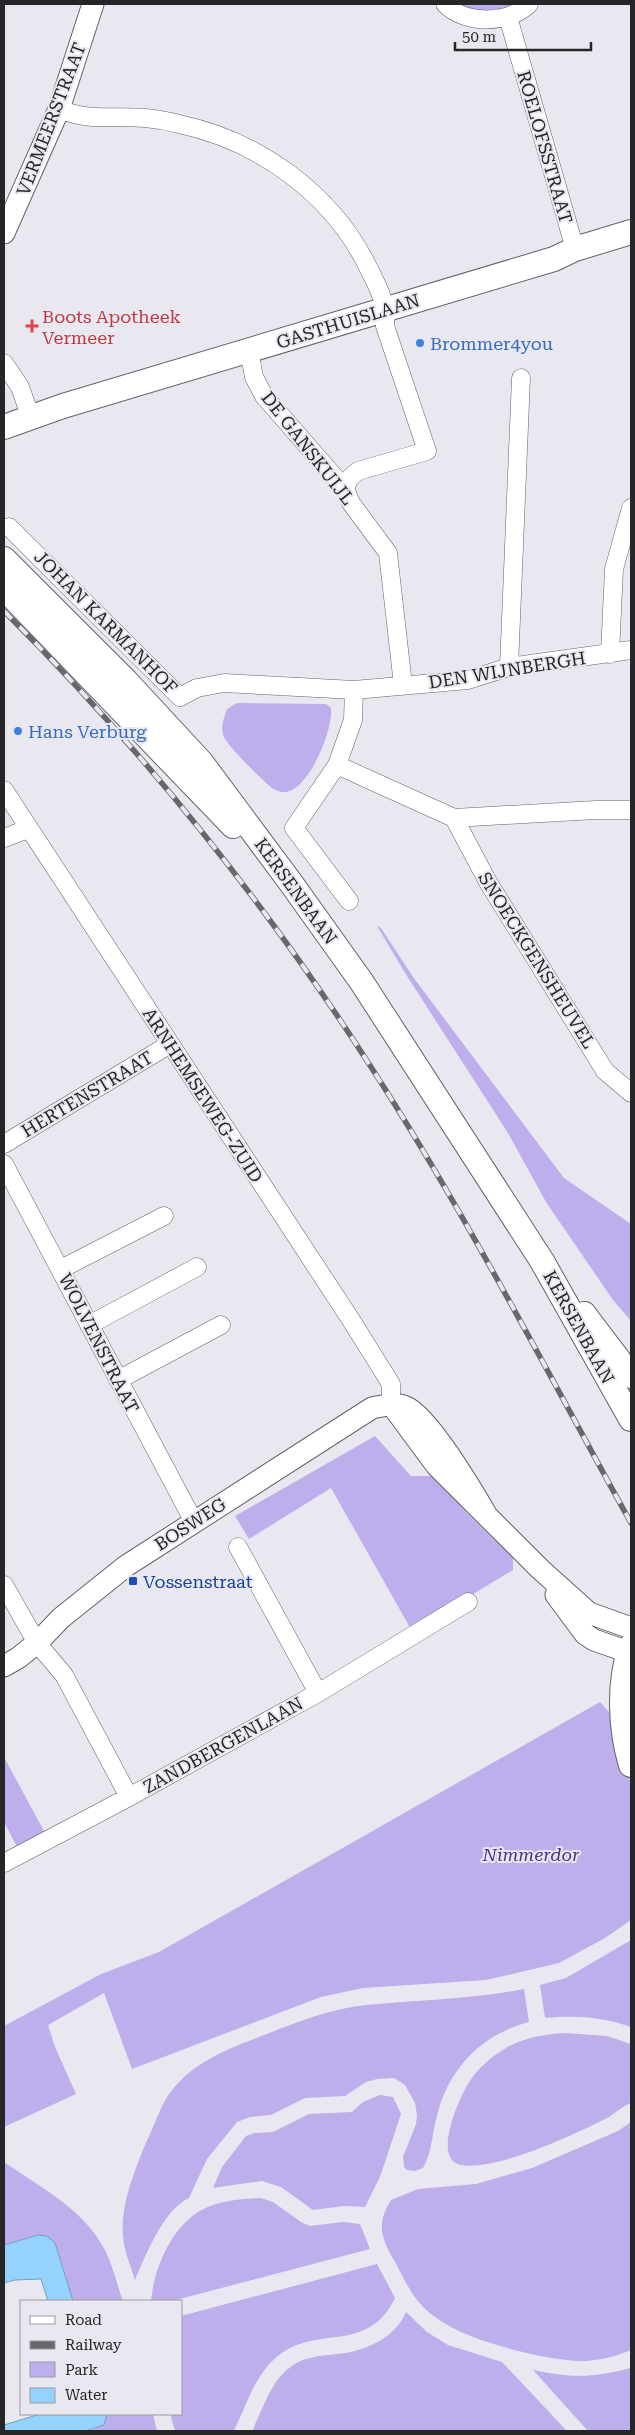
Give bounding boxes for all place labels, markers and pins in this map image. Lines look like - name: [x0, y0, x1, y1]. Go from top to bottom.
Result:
- place label: Boots Apotheek Vermeer: [42, 306, 181, 348]
- marker: Boots Apotheek Vermeer: [26, 320, 38, 332]
- place label: Brommer4you: [430, 333, 553, 354]
- marker: Brommer4you: [414, 337, 426, 349]
- place label: Hans Verburg: [28, 721, 147, 742]
- marker: Hans Verburg: [12, 725, 24, 737]
- place label: Vossenstraat: [143, 1571, 253, 1592]
- marker: Vossenstraat: [127, 1575, 139, 1587]

